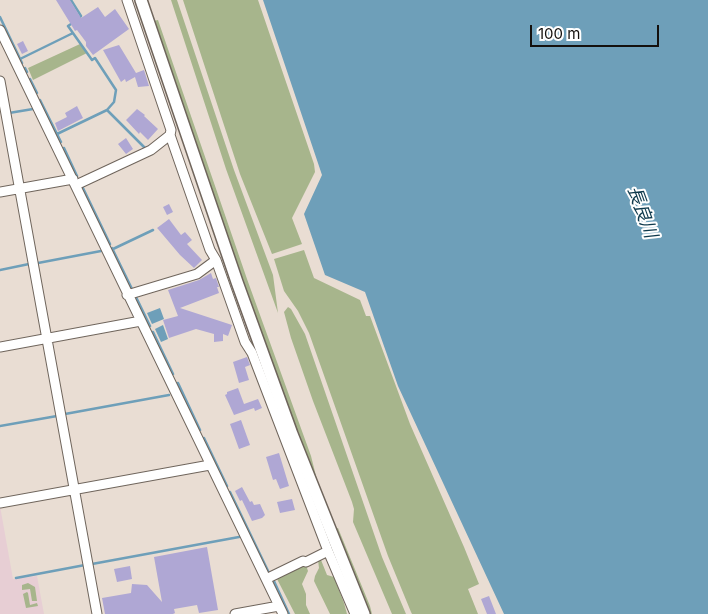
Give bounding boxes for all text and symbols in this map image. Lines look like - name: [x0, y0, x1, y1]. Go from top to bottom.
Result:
- scale bar: [533, 15, 662, 47]
- text: 100 m: [538, 24, 580, 43]
- water label: 長良川: [623, 183, 661, 241]

